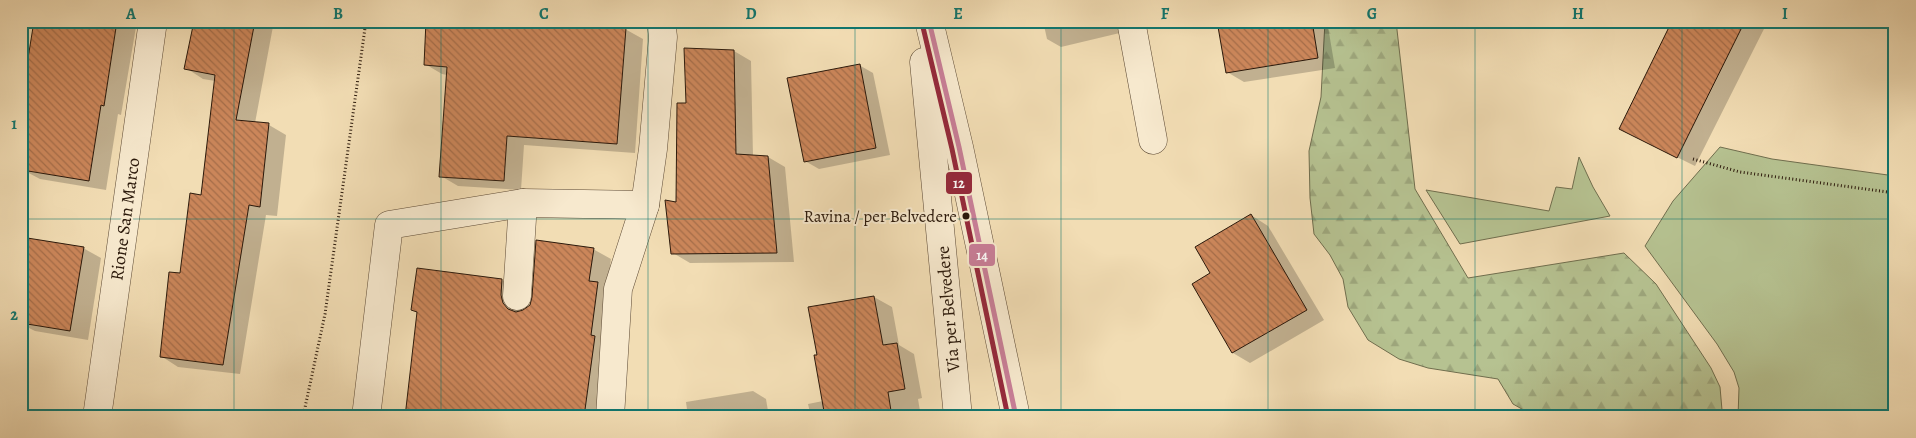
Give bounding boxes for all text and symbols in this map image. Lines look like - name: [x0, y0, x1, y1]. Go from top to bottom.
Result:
- text: A: [125, 3, 137, 25]
- text: B: [333, 3, 343, 25]
- text: C: [539, 3, 549, 25]
- text: D: [745, 3, 757, 25]
- text: E: [953, 3, 963, 25]
- text: F: [1161, 3, 1170, 25]
- text: G: [1367, 3, 1377, 25]
- text: H: [1572, 3, 1584, 25]
- text: I: [1782, 3, 1788, 25]
- text: 1: [11, 113, 17, 135]
- street label: Rione San Marco: [104, 156, 146, 282]
- line badge: 12: [945, 171, 973, 195]
- text: 12: [953, 174, 965, 193]
- place label: Ravina / per Belvedere: [804, 205, 957, 228]
- marker: Ravina / per Belvedere: [961, 211, 971, 221]
- line badge: 14: [968, 243, 996, 267]
- street label: Via per Belvedere: [931, 245, 966, 374]
- text: 14: [976, 246, 988, 265]
- text: 2: [10, 304, 18, 326]

